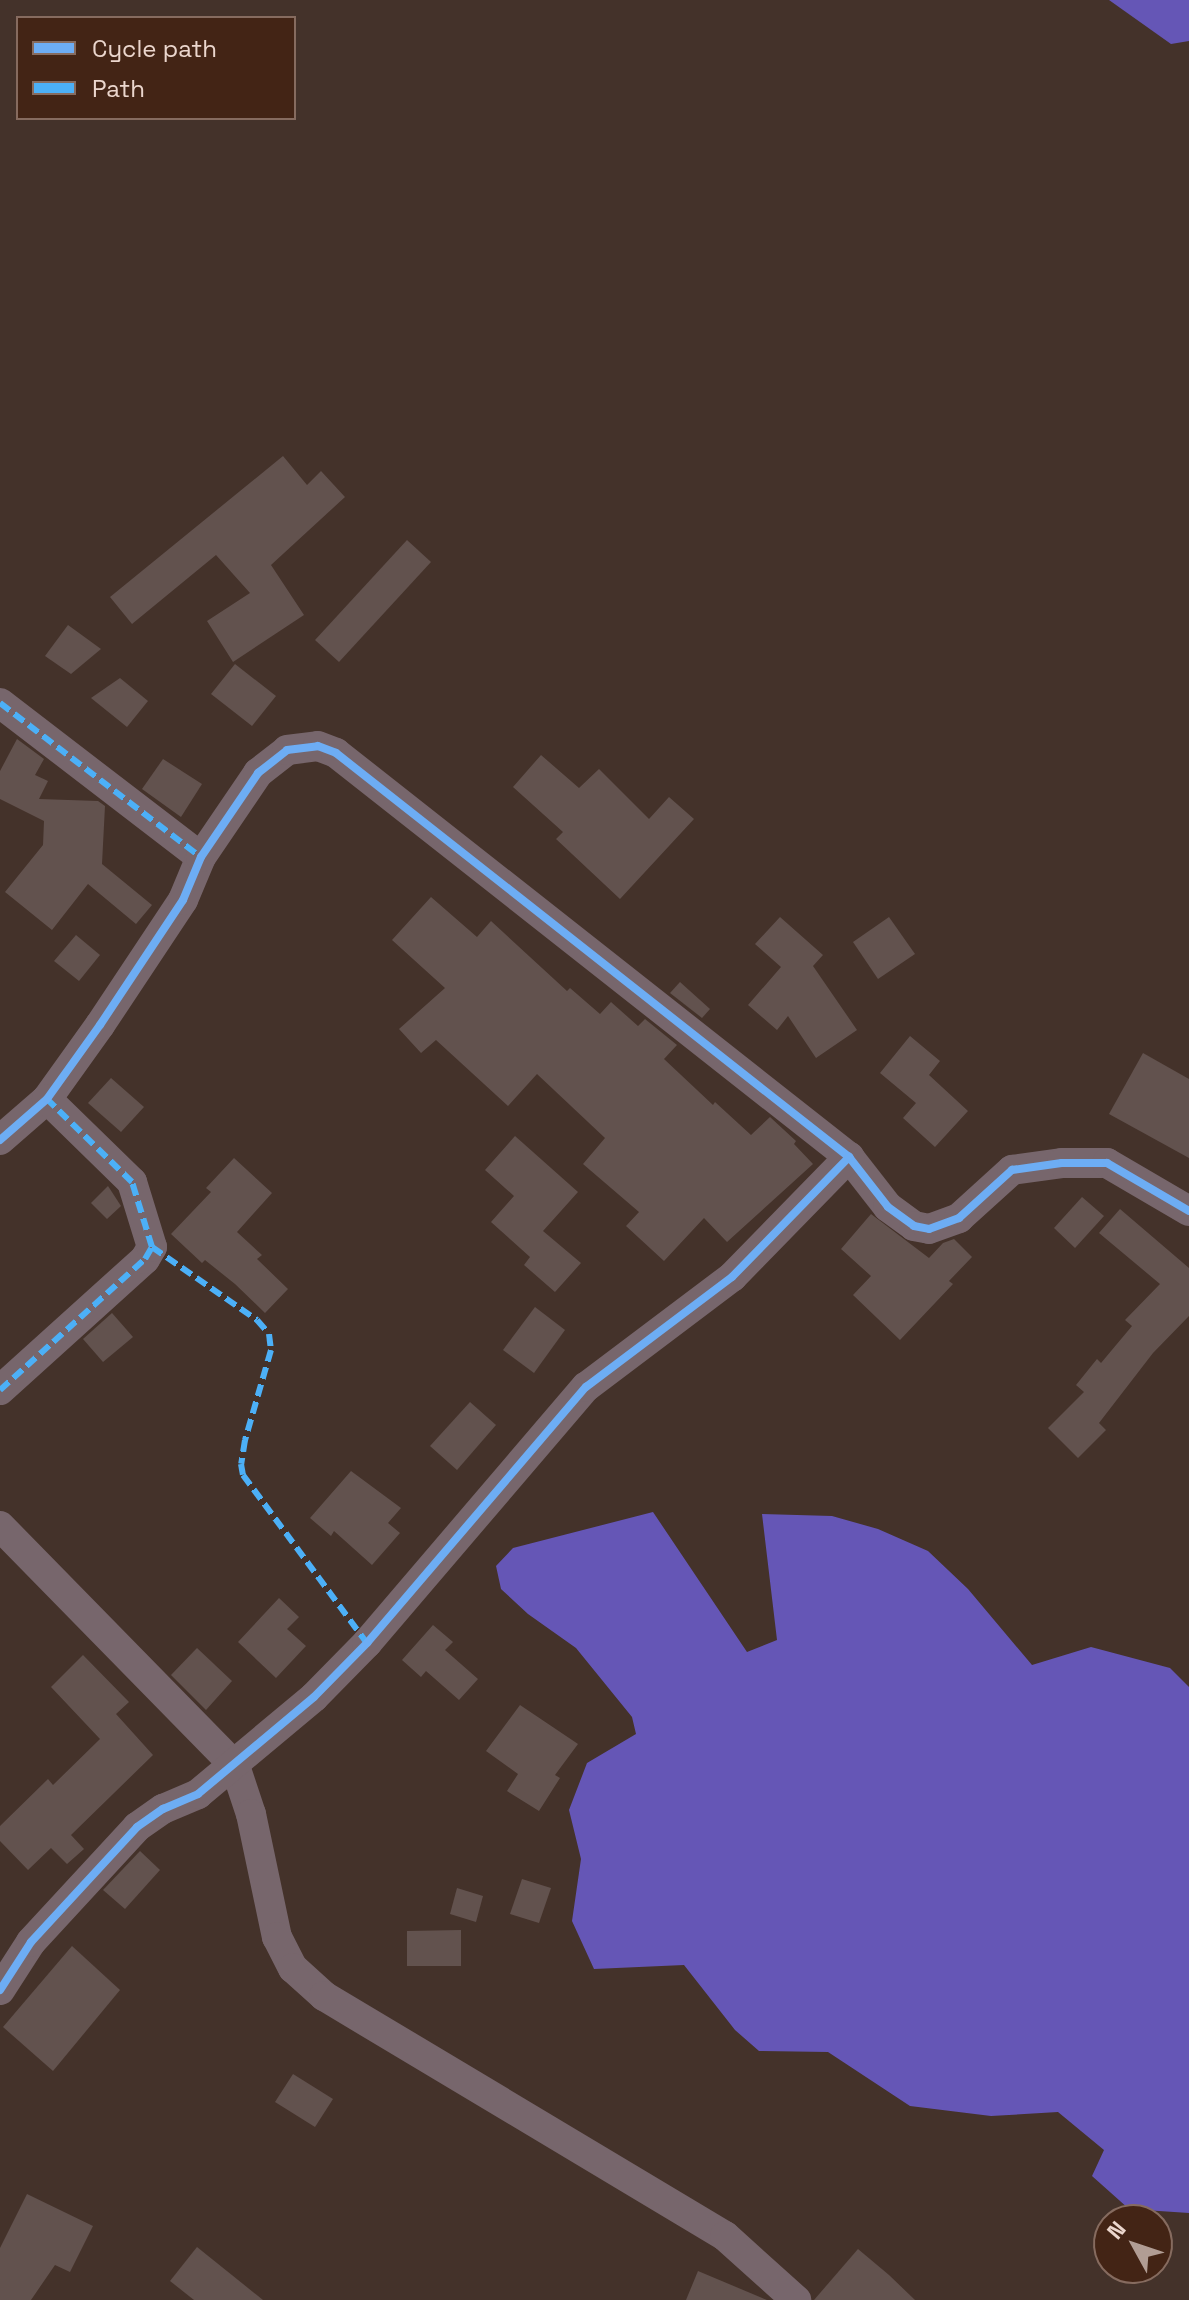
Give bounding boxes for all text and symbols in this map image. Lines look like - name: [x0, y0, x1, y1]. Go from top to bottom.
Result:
- legend: [16, 16, 296, 120]
- text: Cycle path: [92, 33, 217, 64]
- text: Path: [92, 73, 145, 104]
- north arrow: [1093, 2204, 1173, 2284]
- text: N: [1101, 2215, 1132, 2245]

